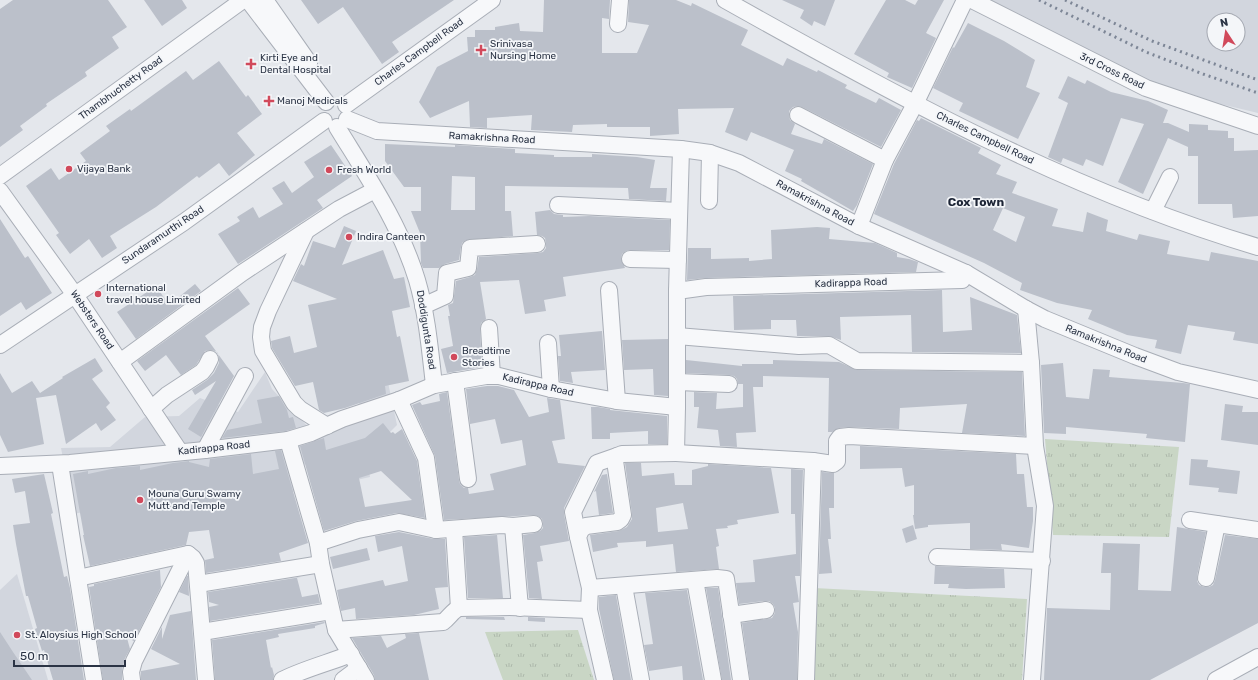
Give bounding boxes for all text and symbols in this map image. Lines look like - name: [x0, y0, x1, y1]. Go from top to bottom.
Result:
- north arrow: [1206, 12, 1246, 52]
- street label: Charles Campbell Road: [372, 16, 466, 88]
- text: N: [1219, 16, 1229, 30]
- place label: Srinivasa Nursing Home: [490, 38, 557, 62]
- marker: Srinivasa Nursing Home: [475, 44, 487, 56]
- street label: 3rd Cross Road: [1078, 50, 1146, 92]
- place label: Kirti Eye and Dental Hospital: [260, 52, 331, 76]
- street label: Thambhuchetty Road: [77, 54, 165, 122]
- marker: Kirti Eye and Dental Hospital: [245, 58, 257, 70]
- place label: Manoj Medicals: [277, 95, 348, 107]
- marker: Manoj Medicals: [264, 96, 274, 106]
- street label: Charles Campbell Road: [934, 109, 1036, 167]
- street label: Ramakrishna Road: [448, 130, 536, 146]
- place label: Vijaya Bank: [77, 163, 131, 175]
- marker: Vijaya Bank: [64, 164, 74, 174]
- place label: Fresh World: [337, 164, 391, 176]
- marker: Fresh World: [324, 165, 334, 175]
- street label: Ramakrishna Road: [774, 177, 856, 229]
- district label: Cox Town: [948, 195, 1004, 209]
- street label: Sundaramurthi Road: [120, 203, 206, 267]
- place label: Indira Canteen: [357, 231, 425, 243]
- marker: Indira Canteen: [344, 232, 354, 242]
- street label: Kadirappa Road: [814, 276, 888, 290]
- place label: International travel house Limited: [106, 282, 201, 306]
- street label: Websters Road: [68, 288, 116, 352]
- marker: International travel house Limited: [93, 289, 103, 299]
- street label: Doddigunta Road: [414, 289, 438, 371]
- street label: Ramakrishna Road: [1064, 322, 1149, 366]
- place label: Breadtime Stories: [462, 345, 511, 369]
- marker: Breadtime Stories: [449, 352, 459, 362]
- street label: Kadirappa Road: [501, 371, 575, 399]
- street label: Kadirappa Road: [177, 438, 251, 458]
- place label: Mouna Guru Swamy Mutt and Temple: [148, 488, 241, 512]
- marker: Mouna Guru Swamy Mutt and Temple: [135, 495, 145, 505]
- place label: St. Aloysius High School: [25, 629, 137, 641]
- marker: St. Aloysius High School: [12, 630, 22, 640]
- scale bar: [14, 642, 125, 668]
- text: 50 m: [20, 649, 48, 663]

